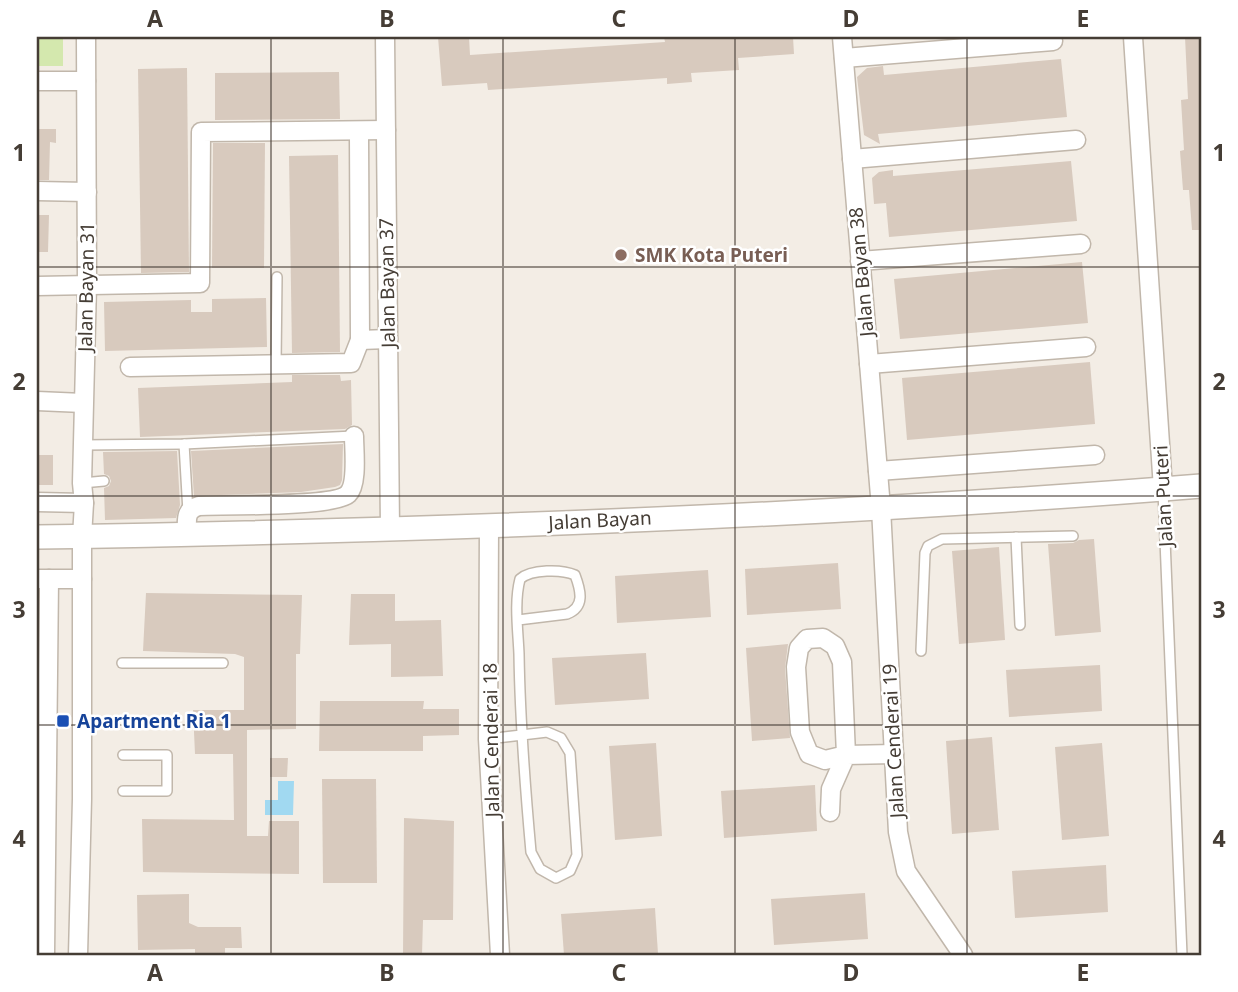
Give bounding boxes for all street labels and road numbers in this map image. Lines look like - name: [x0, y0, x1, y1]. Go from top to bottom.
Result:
- street label: Jalan Bayan 38: [842, 206, 880, 340]
- street label: Jalan Bayan 37: [373, 218, 401, 350]
- street label: Jalan Bayan 31: [72, 222, 100, 354]
- street label: Jalan Puteri: [1147, 445, 1179, 549]
- street label: Jalan Bayan: [546, 504, 652, 536]
- street label: Jalan Cenderai 18: [477, 662, 505, 820]
- street label: Jalan Cenderai 19: [876, 663, 910, 821]

